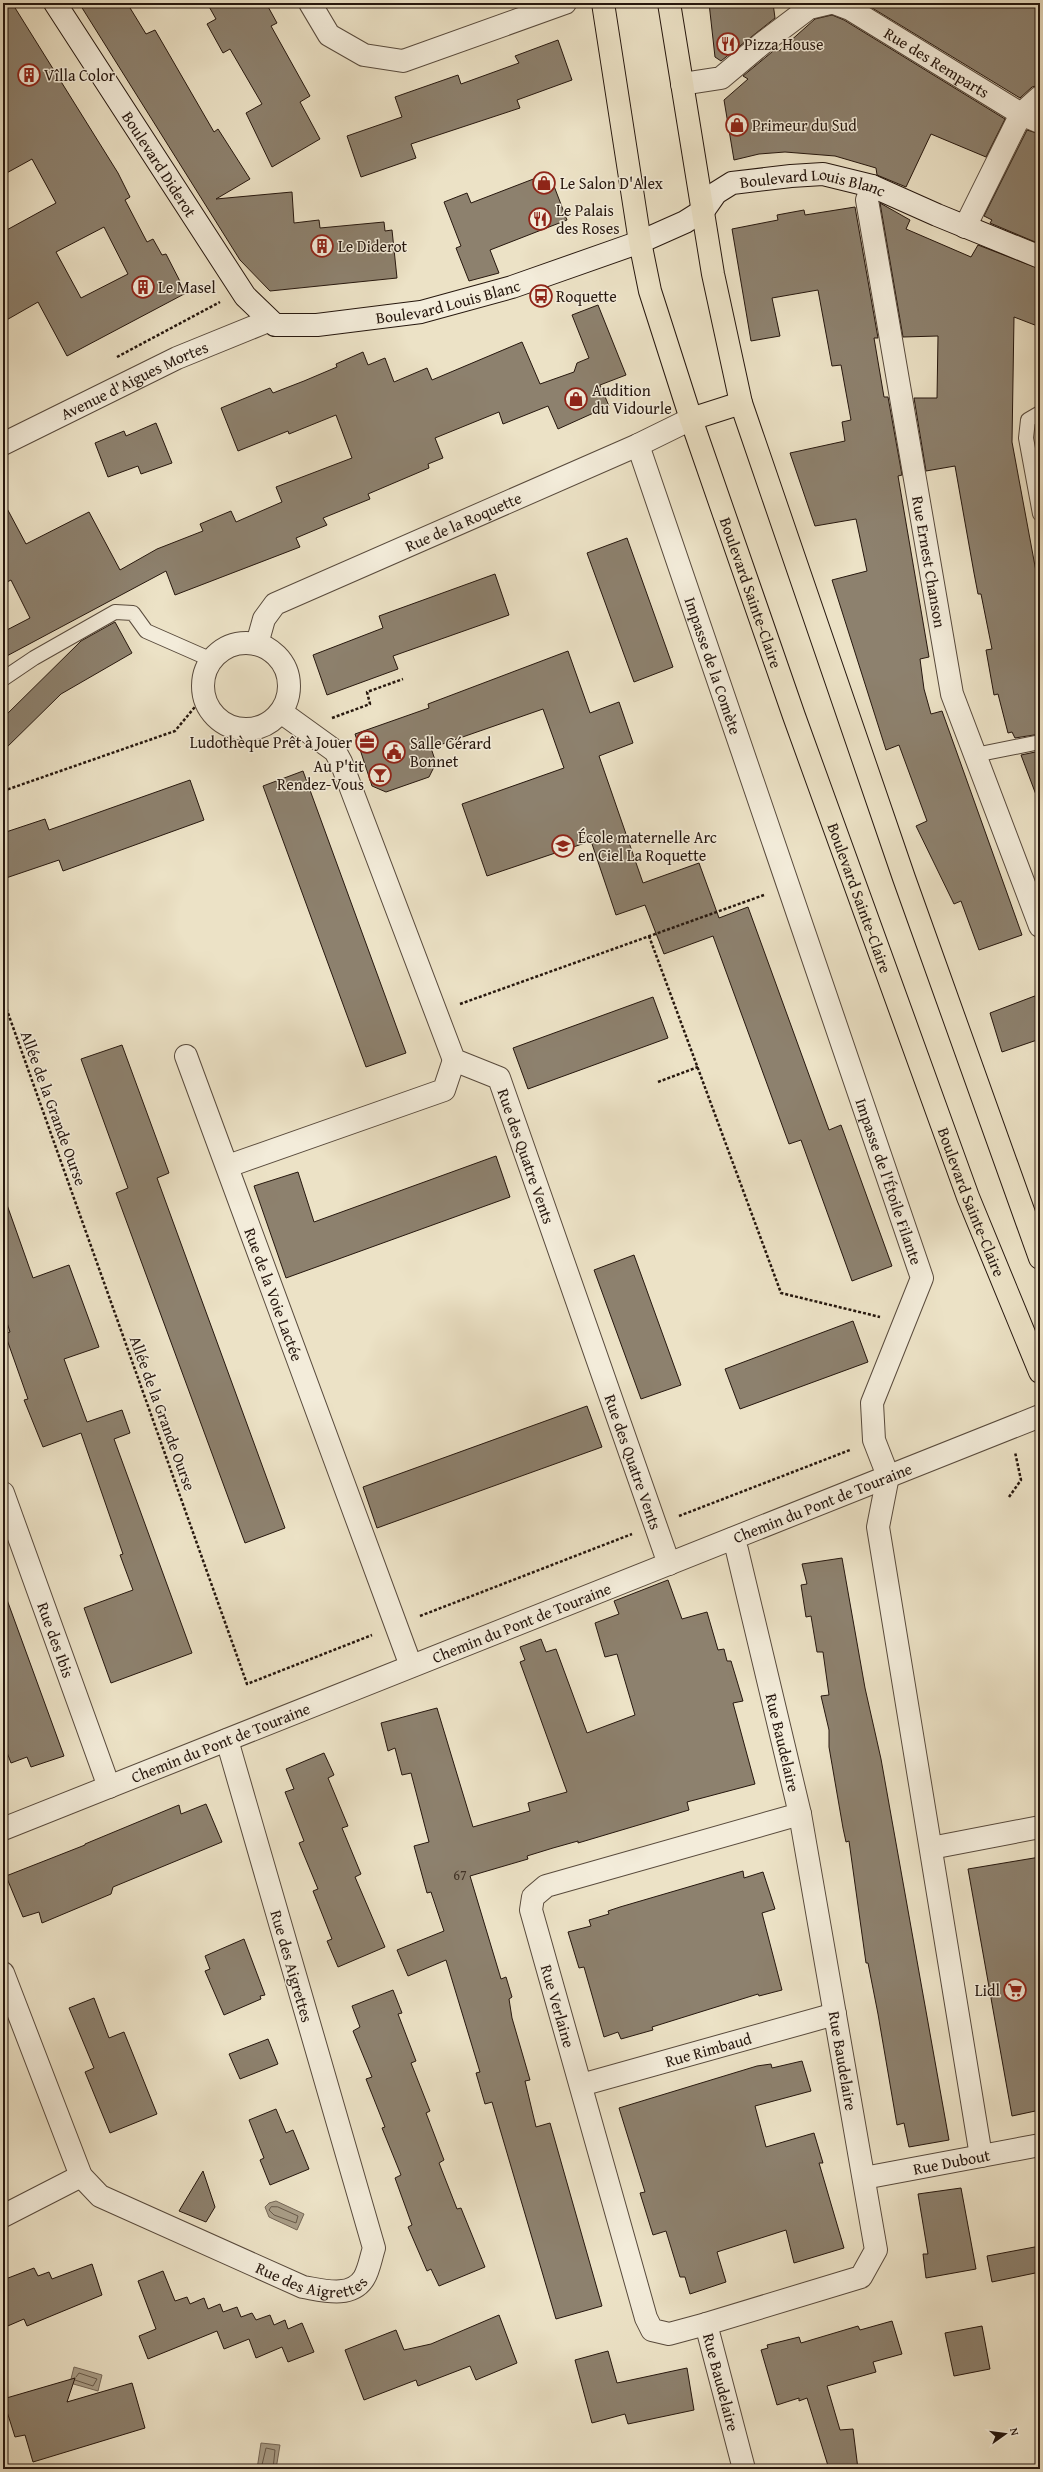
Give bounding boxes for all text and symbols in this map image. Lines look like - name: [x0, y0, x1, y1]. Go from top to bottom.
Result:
- street label: Rue des Remparts: [880, 21, 994, 104]
- restaurant icon: Pizza House: [715, 31, 741, 57]
- place label: Pizza House: [744, 32, 823, 56]
- building icon: Vîlla Color: [16, 62, 42, 88]
- place label: Vîlla Color: [44, 63, 116, 87]
- street label: Boulevard Diderot: [116, 106, 203, 222]
- shop icon: Primeur du Sud: [724, 112, 750, 138]
- place label: Primeur du Sud: [752, 113, 857, 137]
- street label: Boulevard Louis Blanc: [738, 162, 890, 203]
- shop icon: Le Salon D'Alex: [531, 170, 557, 196]
- place label: Le Salon D'Alex: [560, 171, 664, 195]
- place label: Le Palais des Roses: [556, 198, 620, 240]
- restaurant icon: Le Palais des Roses: [527, 206, 553, 232]
- building icon: Le Diderot: [309, 233, 335, 259]
- place label: Le Diderot: [338, 234, 408, 258]
- street label: Boulevard Louis Blanc: [374, 273, 523, 330]
- building icon: Le Masel: [130, 274, 156, 300]
- place label: Le Masel: [158, 275, 216, 299]
- bus stop icon: Roquette: [528, 283, 554, 309]
- place label: Roquette: [556, 284, 617, 308]
- street label: Avenue d'Aigues Mortes: [56, 335, 212, 426]
- place label: Audition du Vidourle: [592, 378, 672, 420]
- shop icon: Audition du Vidourle: [563, 386, 589, 412]
- street label: Rue de la Roquette: [401, 486, 525, 558]
- street label: Rue Ernest Chanson: [906, 494, 952, 630]
- street label: Boulevard Sainte-Claire: [714, 514, 788, 671]
- street label: Impasse de la Comète: [679, 594, 748, 737]
- office icon: Ludothèque Prêt à Jouer: [354, 729, 380, 755]
- place label: Ludothèque Prêt à Jouer: [190, 730, 352, 754]
- place label: Salle Gérard Bonnet: [410, 731, 492, 773]
- public building icon: Salle Gérard Bonnet: [381, 739, 407, 765]
- place label: Au P'tit Rendez-Vous: [277, 754, 364, 796]
- bar icon: Au P'tit Rendez-Vous: [367, 762, 393, 788]
- street label: Boulevard Sainte-Claire: [822, 819, 898, 976]
- place label: École maternelle Arc en Ciel La Roquette: [578, 825, 717, 867]
- school or university icon: École maternelle Arc en Ciel La Roquette: [550, 833, 576, 859]
- street label: Allée de la Grande Ourse: [15, 1027, 93, 1189]
- street label: Rue des Quatre Vents: [492, 1085, 561, 1227]
- street label: Impasse de l'Étoile Filante: [850, 1095, 929, 1268]
- street label: Boulevard Sainte-Claire: [932, 1124, 1011, 1280]
- street label: Rue de la Voie Lactée: [238, 1224, 309, 1364]
- street label: Allée de la Grande Ourse: [124, 1332, 202, 1494]
- street label: Rue des Quatre Vents: [599, 1391, 668, 1533]
- street label: Chemin du Pont de Touraine: [729, 1456, 915, 1549]
- street label: Chemin du Pont de Touraine: [428, 1576, 614, 1669]
- street label: Rue des Ibis: [31, 1599, 81, 1681]
- street label: Rue Baudelaire: [760, 1691, 806, 1794]
- street label: Chemin du Pont de Touraine: [127, 1696, 313, 1789]
- house number: 67: [453, 1865, 467, 1885]
- street label: Rue des Aigrettes: [264, 1907, 320, 2025]
- street label: Rue Verlaine: [535, 1962, 581, 2050]
- supermarket icon: Lidl: [1002, 1977, 1028, 2003]
- place label: Lidl: [975, 1978, 1001, 2002]
- street label: Rue Baudelaire: [823, 2009, 863, 2112]
- street label: Rue Rimbaud: [662, 2026, 755, 2073]
- street label: Rue Dubout: [911, 2143, 992, 2181]
- street label: Rue des Aigrettes: [252, 2255, 373, 2304]
- street label: Rue Baudelaire: [697, 2330, 746, 2434]
- north arrow: [985, 2414, 1025, 2454]
- text: N: [1006, 2426, 1024, 2438]

